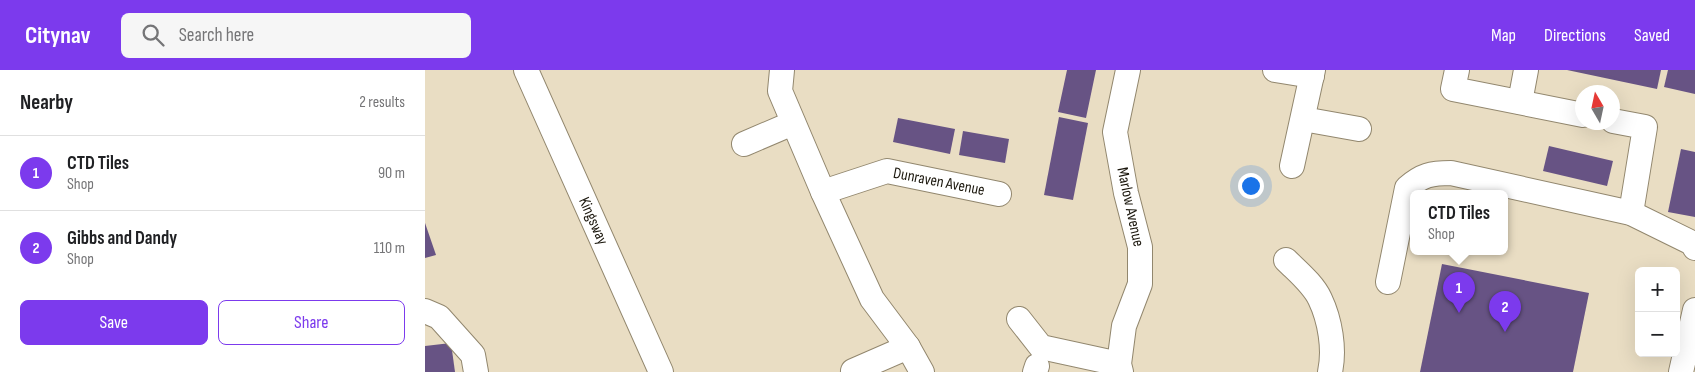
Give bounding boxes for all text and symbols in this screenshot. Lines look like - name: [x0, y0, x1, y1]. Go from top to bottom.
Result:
- search box: [121, 13, 471, 58]
- text: Citynav: [25, 21, 91, 50]
- icon: search: [139, 21, 167, 49]
- text: Search here: [179, 24, 254, 47]
- text: Map: [1491, 25, 1516, 46]
- text: Directions: [1544, 25, 1606, 46]
- text: Saved: [1634, 25, 1670, 46]
- north arrow: [1575, 85, 1620, 130]
- text: Nearby: [20, 90, 73, 115]
- text: 2 results: [359, 93, 405, 112]
- text: CTD Tiles: [67, 152, 129, 175]
- text: 1: [33, 164, 39, 183]
- text: 90 m: [378, 164, 405, 183]
- street label: Dunraven Avenue: [892, 164, 986, 200]
- street label: Marlow Avenue: [1112, 166, 1148, 248]
- your location: [1238, 173, 1264, 199]
- text: Shop: [67, 175, 94, 194]
- popup: [1410, 190, 1508, 255]
- street label: Kingsway: [574, 194, 612, 248]
- text: CTD Tiles: [1428, 202, 1490, 225]
- text: Shop: [1428, 225, 1455, 244]
- text: Gibbs and Dandy: [67, 227, 177, 250]
- text: 2: [32, 239, 40, 258]
- text: 110 m: [374, 239, 405, 258]
- text: Shop: [67, 250, 94, 269]
- map controls: [1635, 267, 1680, 357]
- button: +: [1635, 267, 1680, 312]
- pin: 1: [1443, 272, 1475, 313]
- pin: 2: [1489, 291, 1521, 332]
- button: Save: [20, 300, 208, 345]
- button: Share: [218, 300, 405, 345]
- button: −: [1635, 312, 1680, 357]

